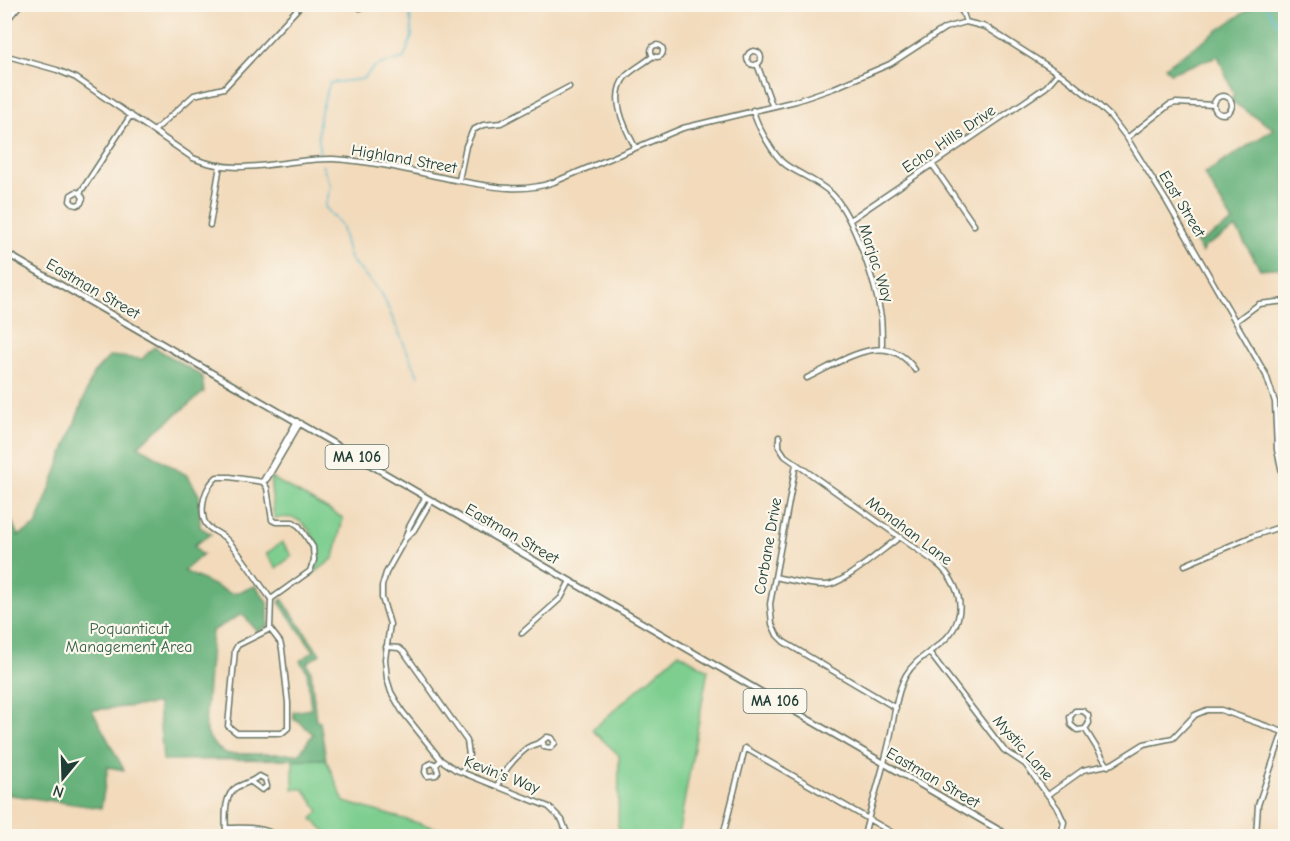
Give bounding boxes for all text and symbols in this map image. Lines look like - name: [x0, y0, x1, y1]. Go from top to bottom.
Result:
- street label: Echo Hills Drive: [899, 101, 999, 177]
- street label: Highland Street: [350, 141, 459, 177]
- street label: East Street: [1155, 167, 1209, 241]
- street label: Marjac Way: [855, 222, 897, 305]
- street label: Eastman Street: [43, 255, 143, 323]
- road number: MA 106: [326, 445, 388, 469]
- street label: Monahan Lane: [863, 493, 955, 569]
- street label: Corbane Drive: [751, 496, 785, 596]
- street label: Eastman Street: [462, 500, 562, 568]
- park label: Poquanticut Management Area: [66, 620, 192, 656]
- road number: MA 106: [744, 689, 806, 713]
- street label: Mystic Lane: [989, 712, 1057, 784]
- street label: Eastman Street: [883, 744, 983, 812]
- north arrow: [33, 748, 93, 808]
- street label: Kevin's Way: [462, 752, 543, 798]
- text: N: [51, 781, 66, 801]

